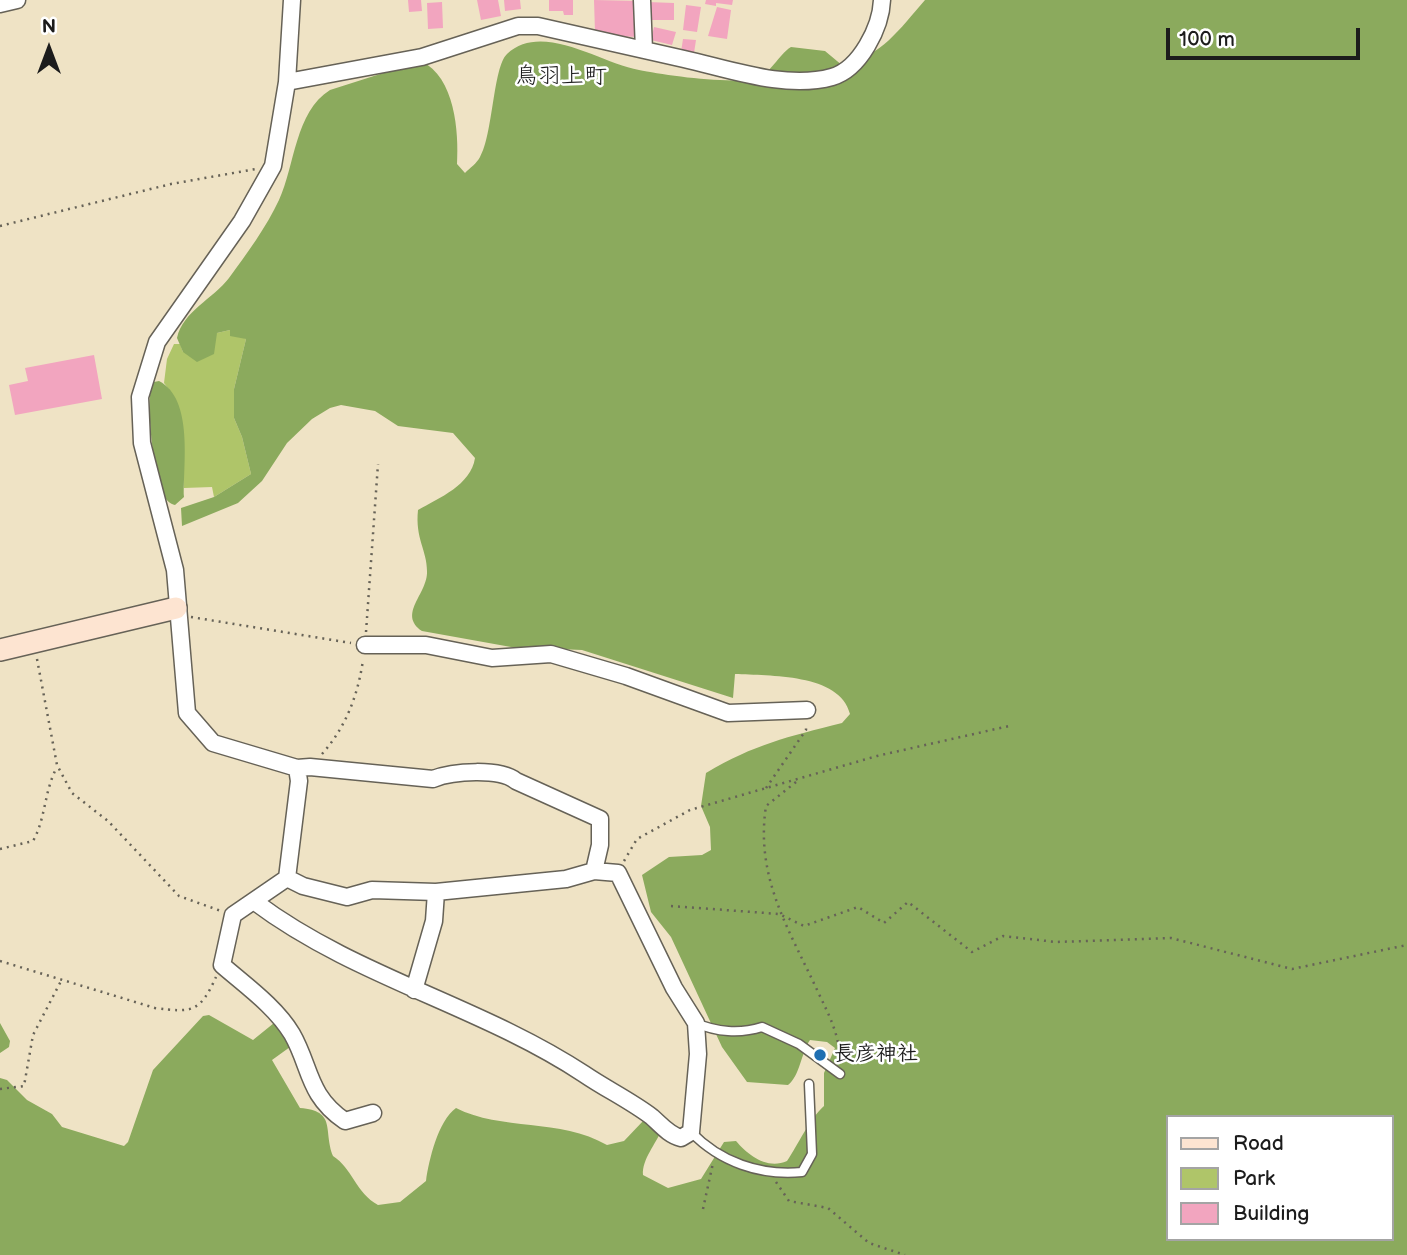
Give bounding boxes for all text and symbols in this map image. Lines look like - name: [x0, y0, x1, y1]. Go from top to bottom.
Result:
- north arrow: [14, 14, 84, 84]
- scale bar: [1169, 14, 1363, 58]
- text: N: [42, 16, 56, 39]
- text: 100 m: [1179, 27, 1235, 52]
- district label: 鳥羽上町: [515, 63, 607, 91]
- place label: 長彦神社: [834, 1042, 918, 1068]
- marker: 長彦神社: [812, 1047, 828, 1063]
- legend: [1166, 1115, 1393, 1241]
- text: Road: [1233, 1131, 1284, 1156]
- text: Park: [1233, 1166, 1275, 1191]
- text: Building: [1233, 1201, 1309, 1226]

